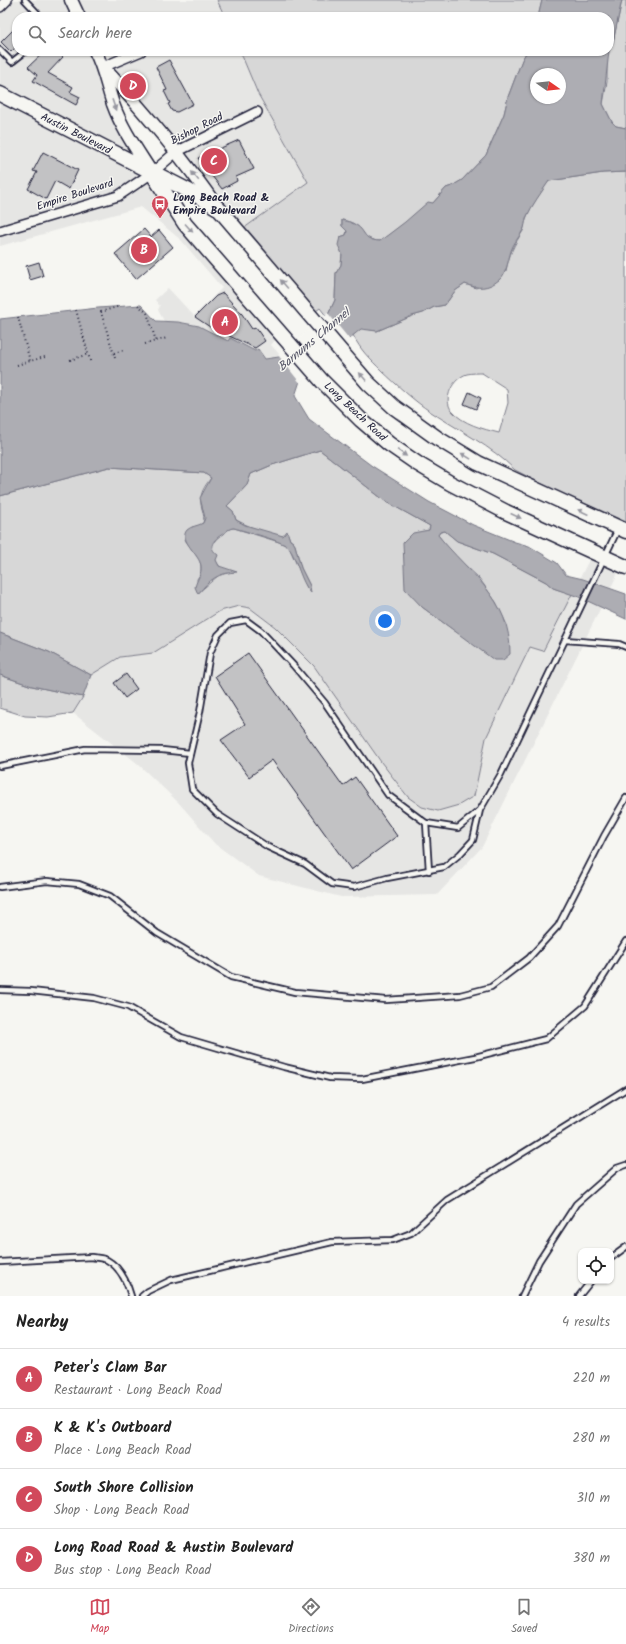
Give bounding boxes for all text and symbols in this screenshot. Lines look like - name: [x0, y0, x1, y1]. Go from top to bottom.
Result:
- search box: [12, 12, 614, 56]
- text: Search here: [58, 22, 132, 46]
- icon: search: [26, 23, 48, 45]
- north arrow: [530, 68, 566, 104]
- pin: D: [120, 71, 146, 101]
- one-way arrow: [111, 99, 117, 111]
- street label: Austin Boulevard: [37, 108, 115, 160]
- street label: Bishop Road: [168, 108, 227, 150]
- pin: C: [201, 146, 227, 176]
- one-way arrow: [190, 171, 199, 182]
- street label: Empire Boulevard: [34, 174, 116, 216]
- place label: Long Beach Road & Empire Boulevard: [173, 189, 269, 220]
- bus stop icon: Long Beach Road & Empire Boulevard: [150, 194, 170, 219]
- one-way arrow: [184, 224, 193, 233]
- pin: B: [131, 235, 157, 265]
- one-way arrow: [279, 279, 289, 289]
- water label: Barnums Channel: [274, 303, 356, 376]
- pin: A: [212, 307, 238, 337]
- one-way arrow: [359, 372, 368, 382]
- street label: Long Beach Road: [319, 378, 391, 446]
- one-way arrow: [397, 449, 408, 457]
- one-way arrow: [461, 452, 471, 460]
- one-way arrow: [578, 509, 589, 515]
- one-way arrow: [510, 513, 522, 519]
- your location: [375, 611, 395, 631]
- map controls: [578, 1248, 614, 1284]
- button: locate: [578, 1248, 614, 1284]
- text: Nearby: [16, 1309, 68, 1336]
- text: 4 results: [562, 1312, 610, 1333]
- text: Peter's Clam Bar: [54, 1356, 167, 1380]
- text: A: [25, 1368, 33, 1389]
- text: 220 m: [573, 1368, 610, 1389]
- text: Restaurant · Long Beach Road: [54, 1380, 222, 1401]
- text: K & K's Outboard: [54, 1416, 171, 1440]
- text: B: [25, 1428, 33, 1449]
- text: 280 m: [573, 1428, 610, 1449]
- text: Place · Long Beach Road: [54, 1440, 191, 1461]
- text: South Shore Collision: [54, 1476, 194, 1500]
- text: C: [25, 1488, 33, 1509]
- text: 310 m: [576, 1488, 610, 1509]
- text: Shop · Long Beach Road: [54, 1500, 189, 1521]
- text: Long Road Road & Austin Boulevard: [54, 1536, 293, 1560]
- text: D: [25, 1548, 33, 1569]
- text: 380 m: [573, 1548, 610, 1569]
- text: Bus stop · Long Beach Road: [54, 1560, 211, 1581]
- tab: Map: [89, 1596, 111, 1638]
- tab: Directions: [288, 1596, 334, 1638]
- tab: Saved: [511, 1596, 537, 1638]

